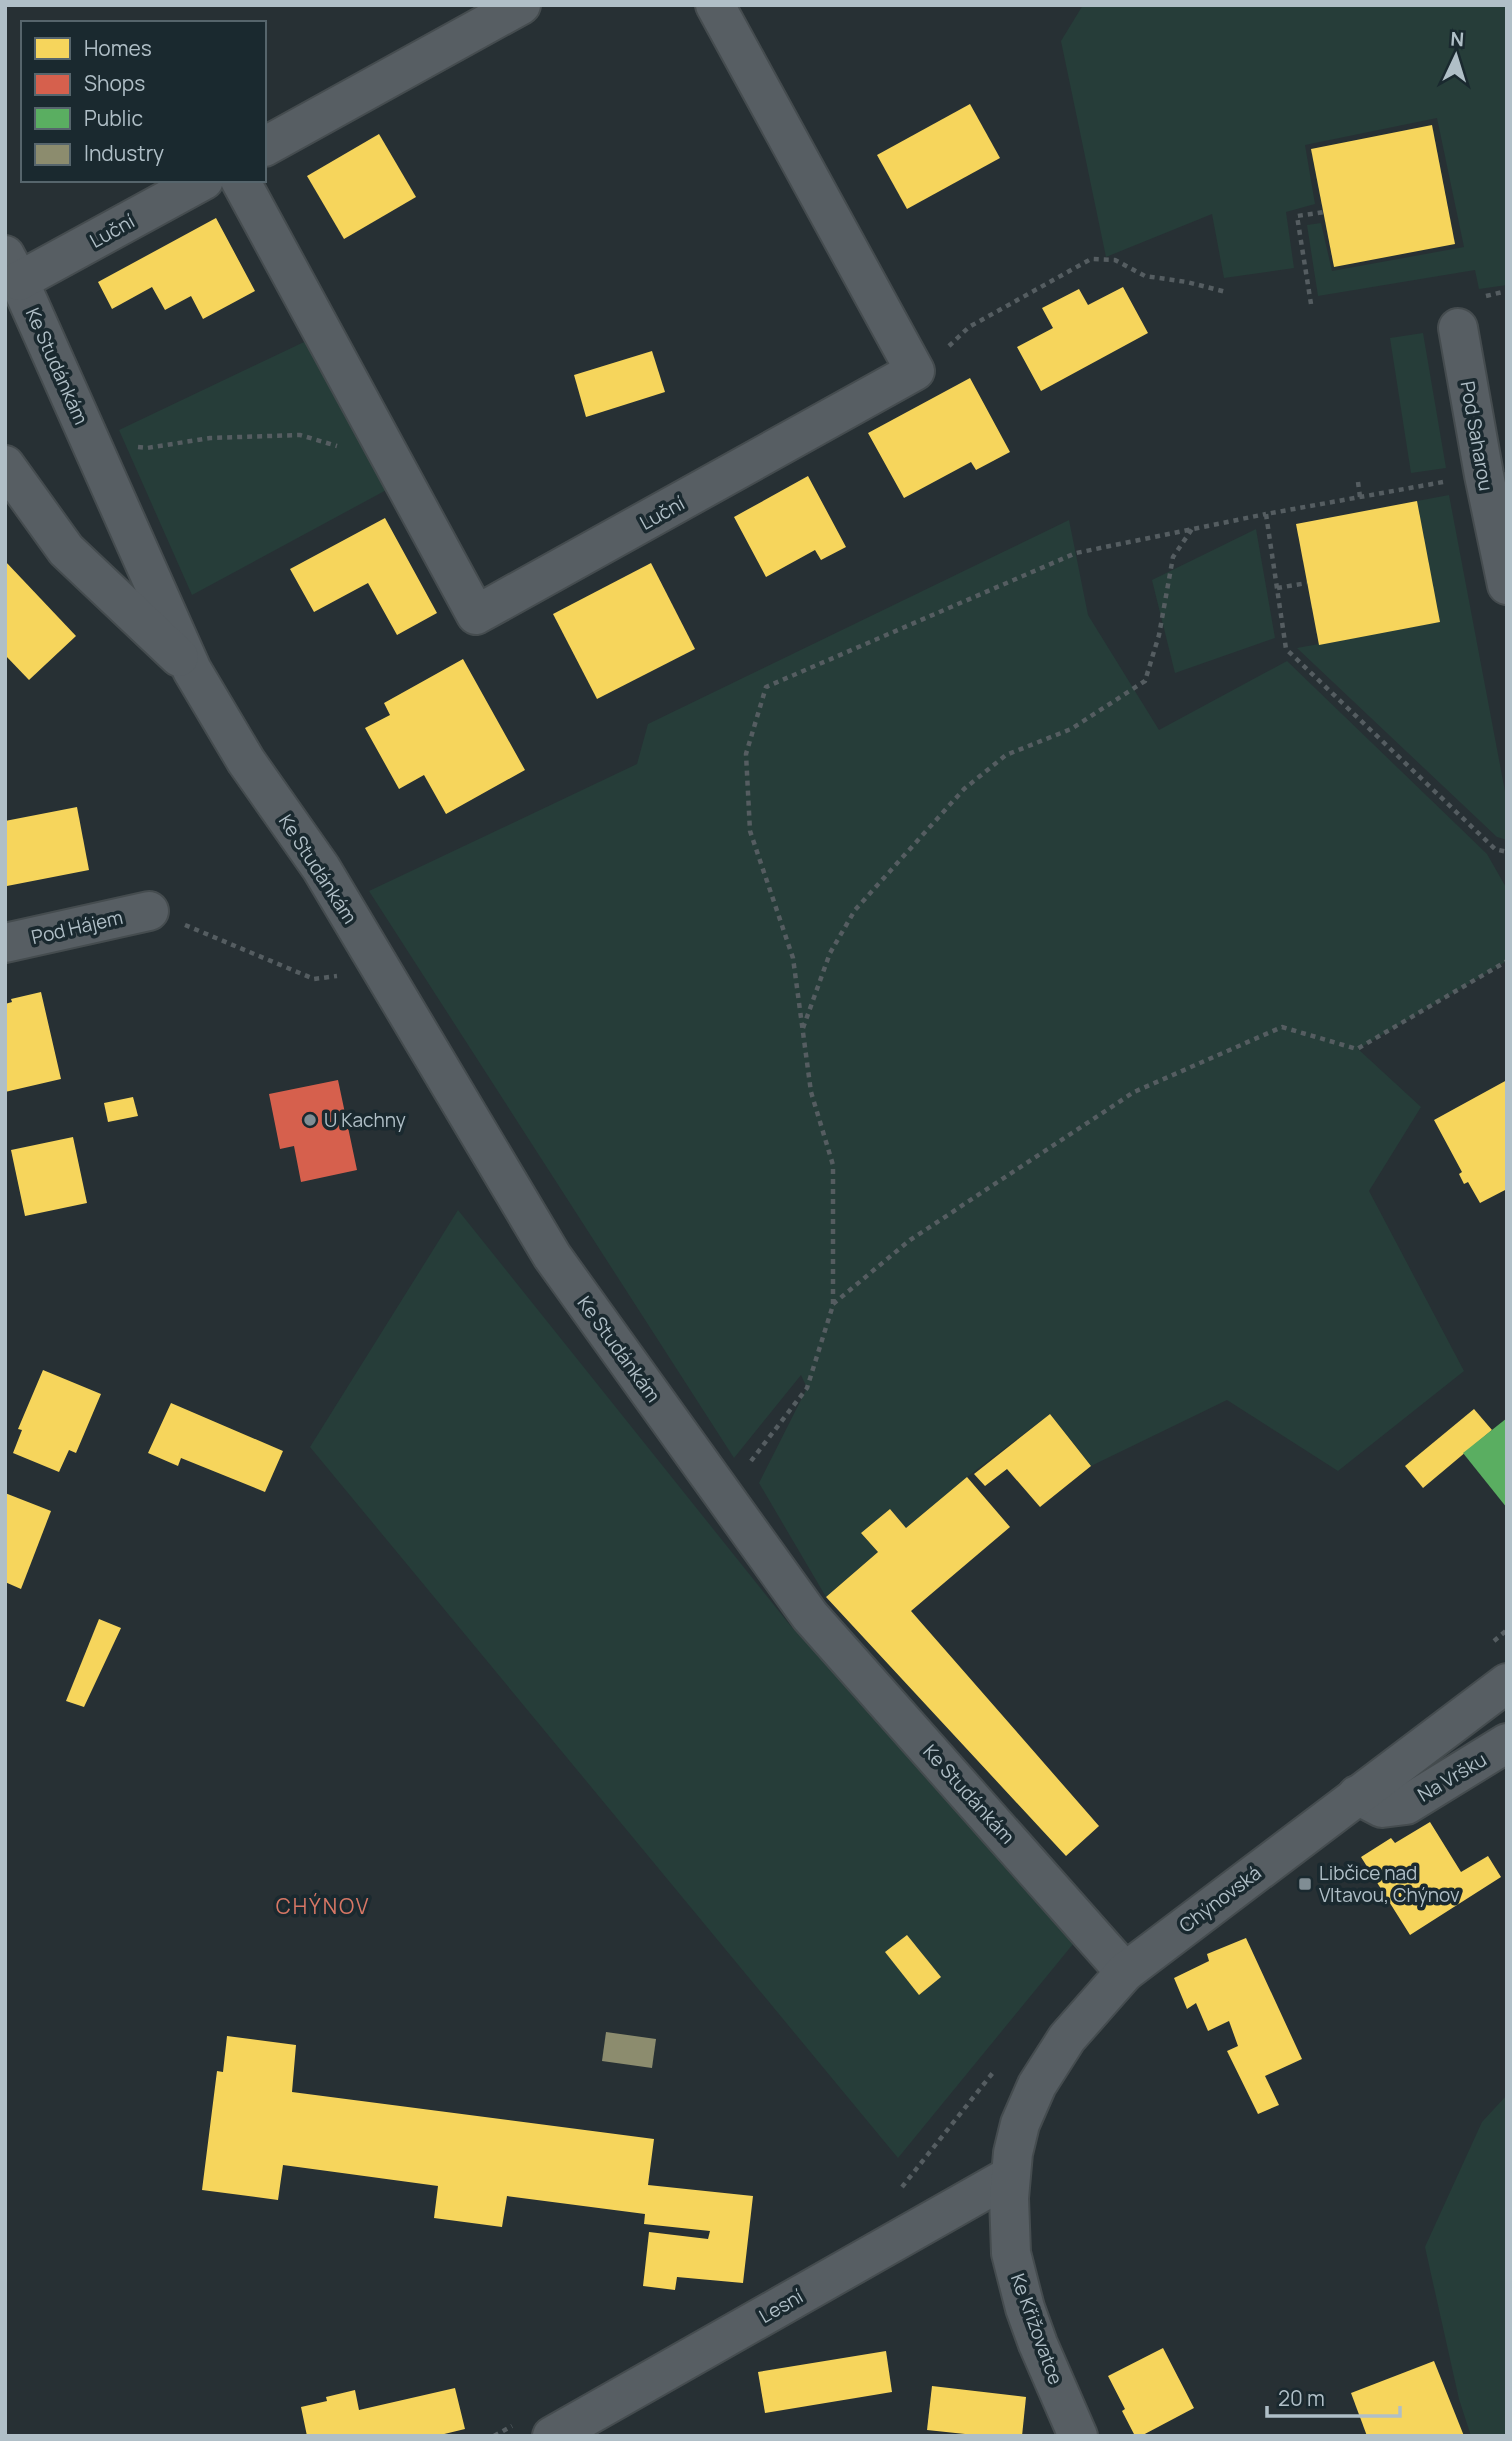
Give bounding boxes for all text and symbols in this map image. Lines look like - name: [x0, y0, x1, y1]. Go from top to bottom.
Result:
- legend: [21, 21, 266, 182]
- north arrow: [1421, 21, 1491, 91]
- text: N: [1449, 26, 1465, 52]
- text: Homes: [84, 34, 152, 62]
- text: Shops: [84, 69, 145, 97]
- text: Public: [84, 104, 143, 132]
- text: Industry: [84, 139, 164, 167]
- street label: Luční: [85, 208, 139, 254]
- street label: Ke Studánkám: [20, 304, 94, 428]
- street label: Pod Saharou: [1455, 379, 1499, 493]
- street label: Luční: [635, 490, 689, 536]
- street label: Ke Studánkám: [273, 809, 363, 929]
- street label: Pod Hájem: [29, 904, 125, 950]
- place label: U Kachny: [324, 1107, 406, 1133]
- marker: U Kachny: [302, 1112, 318, 1128]
- street label: Ke Studánkám: [572, 1291, 666, 1407]
- street label: Ke Studánkám: [917, 1739, 1021, 1849]
- street label: Na Vršku: [1413, 1746, 1491, 1808]
- street label: Chýnovská: [1174, 1860, 1266, 1938]
- place label: Libčice nad Vltavou, Chýnov: [1319, 1860, 1460, 1908]
- marker: Libčice nad Vltavou, Chýnov: [1297, 1876, 1313, 1892]
- district label: CHÝNOV: [276, 1892, 370, 1920]
- street label: Ke Křižovatce: [1005, 2270, 1069, 2388]
- street label: Lesní: [754, 2283, 808, 2329]
- scale bar: [1267, 2374, 1400, 2418]
- text: 20 m: [1278, 2384, 1325, 2412]

